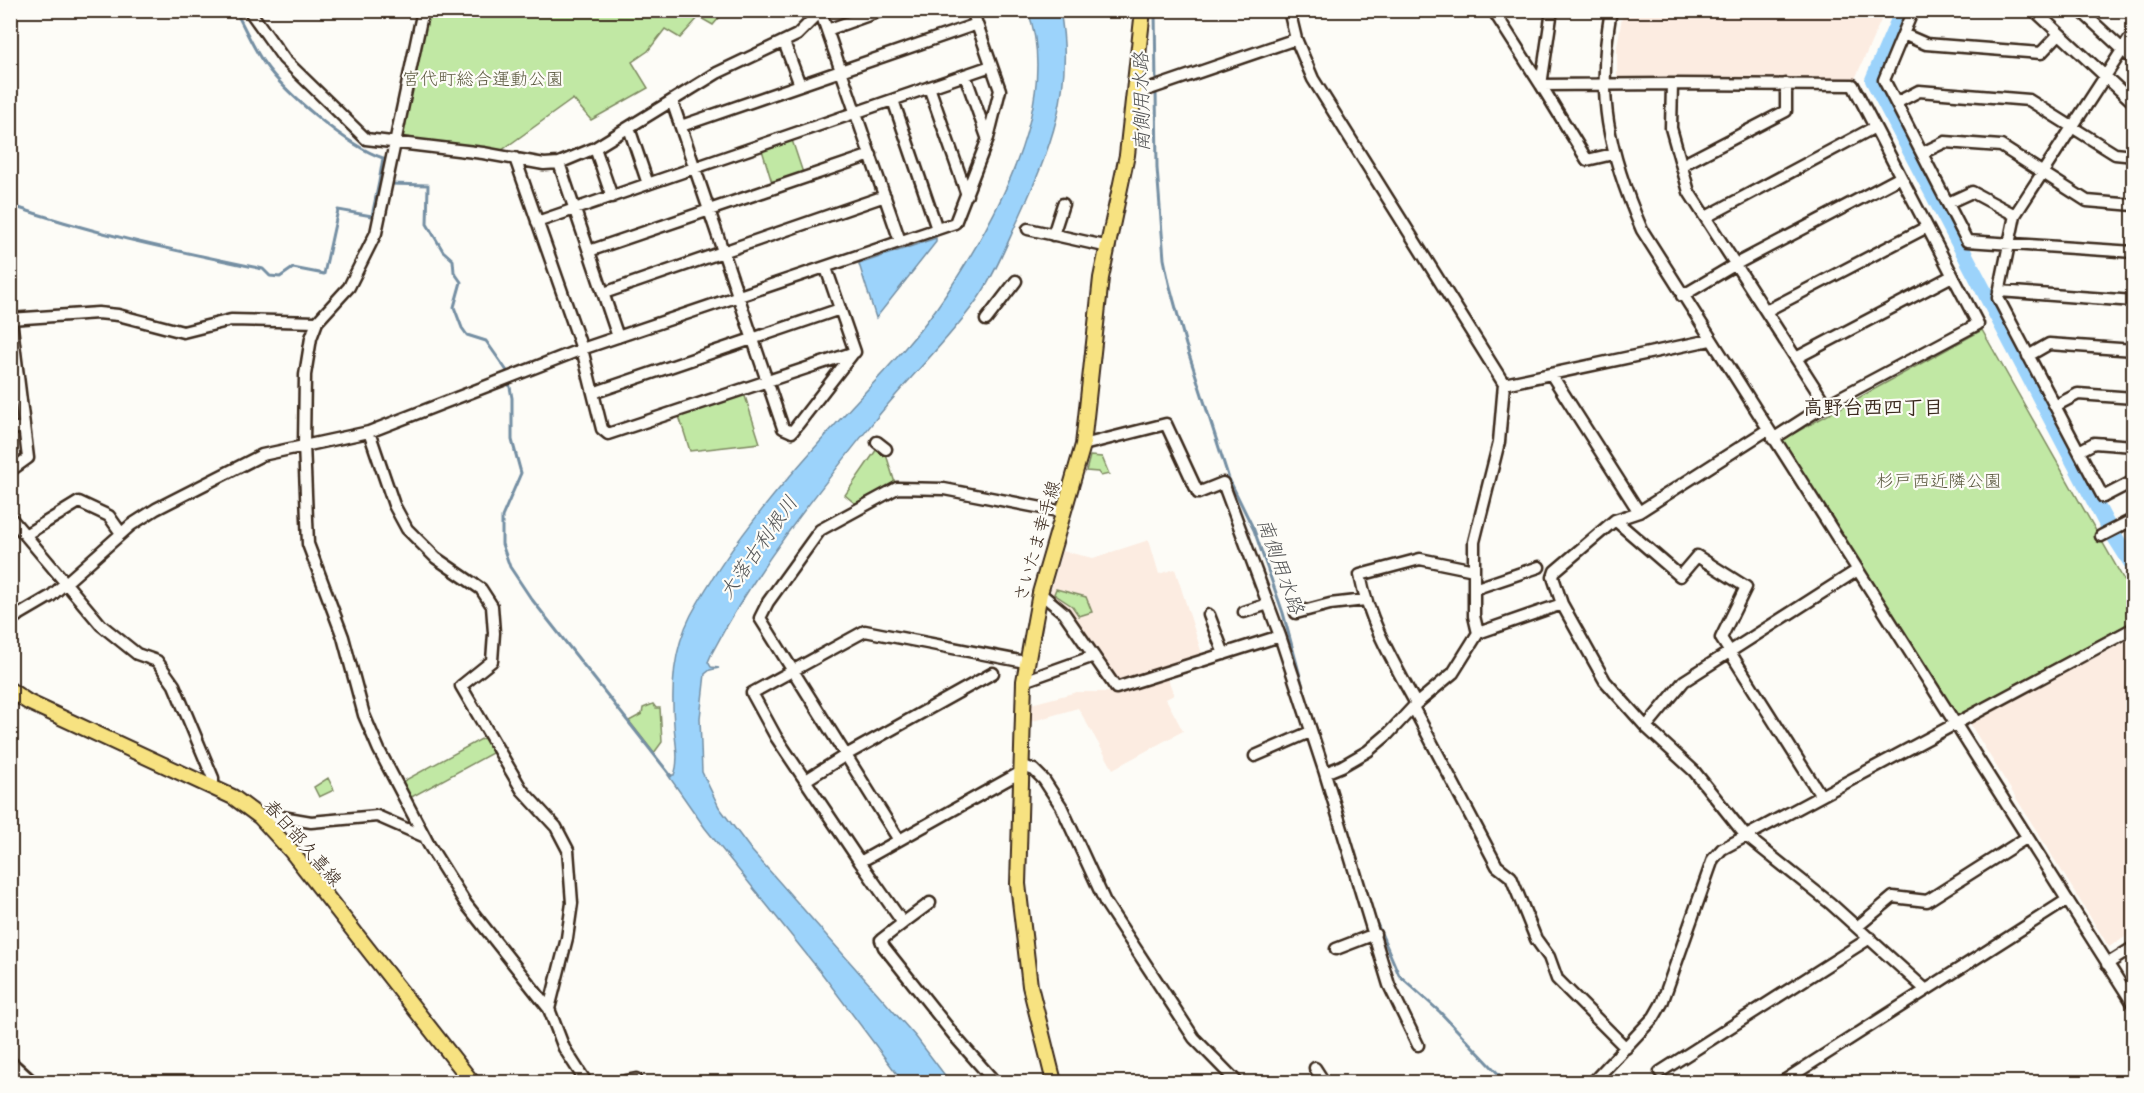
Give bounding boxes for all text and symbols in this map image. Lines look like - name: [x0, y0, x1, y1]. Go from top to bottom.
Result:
- water label: 南側用水路: [1130, 51, 1157, 152]
- park label: 宮代町総合運動公園: [402, 70, 564, 92]
- district label: 高野台西四丁目: [1803, 397, 1943, 422]
- park label: 杉戸西近隣公園: [1876, 472, 2002, 494]
- street label: さいたま幸手線: [1011, 478, 1067, 605]
- water label: 大落古利根川: [715, 492, 805, 605]
- water label: 南側用水路: [1250, 516, 1308, 619]
- street label: 春日部久喜線: [258, 796, 345, 892]

